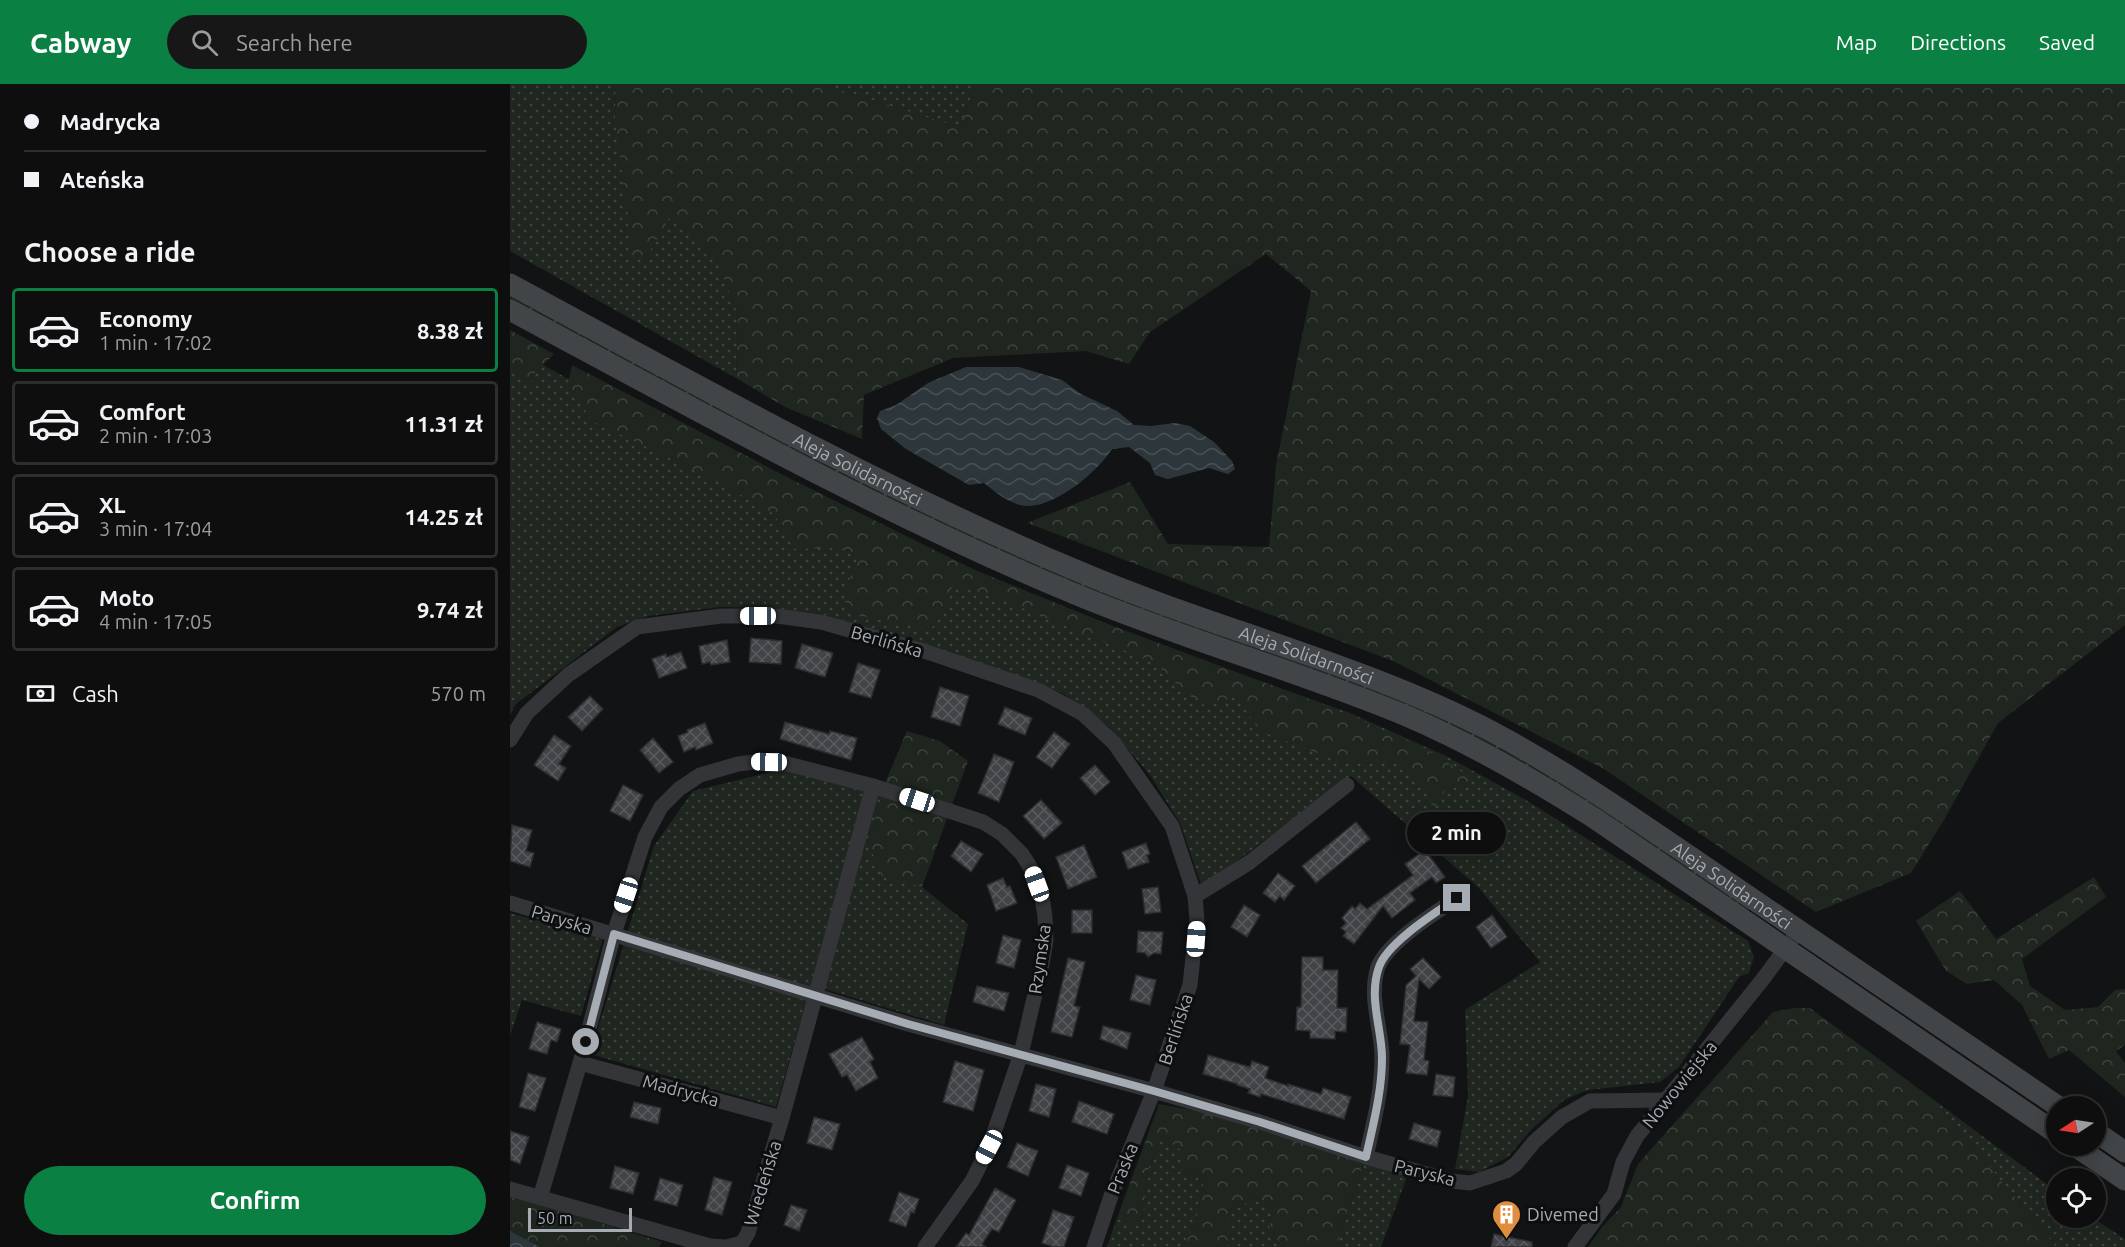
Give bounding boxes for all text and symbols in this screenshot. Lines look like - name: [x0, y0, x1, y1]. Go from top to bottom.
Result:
- search box: [167, 15, 587, 69]
- icon: search: [188, 26, 221, 59]
- text: Cabway: [30, 27, 131, 58]
- text: Search here: [236, 30, 353, 55]
- text: Map: [1836, 30, 1877, 54]
- text: Directions: [1910, 30, 2006, 54]
- text: Saved: [2039, 30, 2095, 54]
- text: Madrycka: [60, 109, 161, 134]
- text: Ateńska: [60, 167, 145, 192]
- text: Choose a ride: [24, 237, 196, 267]
- icon: car: [27, 303, 81, 357]
- text: Economy: [99, 306, 192, 331]
- text: 8.38 zł: [417, 318, 483, 343]
- text: 1 min · 17:02: [99, 331, 213, 354]
- icon: car: [27, 396, 81, 450]
- text: Comfort: [99, 399, 186, 424]
- text: 11.31 zł: [404, 411, 483, 436]
- text: 2 min · 17:03: [99, 424, 213, 447]
- street label: Aleja Solidarności: [790, 428, 926, 509]
- icon: car: [27, 489, 81, 543]
- text: XL: [99, 492, 126, 517]
- text: 14.25 zł: [404, 504, 483, 529]
- text: 3 min · 17:04: [99, 517, 213, 540]
- icon: car: [27, 582, 81, 636]
- text: Moto: [99, 585, 154, 610]
- text: 9.74 zł: [417, 597, 483, 622]
- car: [740, 607, 776, 625]
- text: 4 min · 17:05: [99, 610, 213, 633]
- street label: Berlińska: [849, 621, 925, 661]
- street label: Aleja Solidarności: [1237, 622, 1376, 688]
- icon: cash: [24, 677, 57, 710]
- text: Cash: [72, 681, 119, 706]
- text: 570 m: [430, 682, 486, 705]
- car: [751, 753, 787, 771]
- car: [897, 786, 937, 814]
- callout: 2 min: [1408, 811, 1506, 853]
- text: 2 min: [1431, 821, 1482, 844]
- street label: Aleja Solidarności: [1668, 837, 1796, 933]
- car: [1022, 864, 1052, 904]
- car: [612, 875, 640, 915]
- route end: [1443, 884, 1470, 911]
- street label: Paryska: [529, 900, 595, 938]
- car: [1186, 920, 1206, 958]
- street label: Rzymska: [1024, 923, 1054, 995]
- street label: Berlińska: [1154, 991, 1196, 1067]
- route start: [572, 1028, 599, 1055]
- street label: Nowowiejska: [1638, 1036, 1720, 1132]
- street label: Madrycka: [641, 1070, 721, 1110]
- north arrow: [2046, 1096, 2106, 1156]
- map controls: [2046, 1096, 2106, 1228]
- car: [973, 1127, 1005, 1167]
- street label: Wiedeńska: [740, 1138, 784, 1228]
- street label: Praska: [1103, 1140, 1141, 1196]
- street label: Paryska: [1393, 1155, 1457, 1189]
- button: Confirm: [24, 1166, 486, 1235]
- button: locate: [2046, 1168, 2106, 1228]
- building icon: Divemed: [1490, 1198, 1522, 1240]
- place label: Divemed: [1527, 1204, 1599, 1224]
- scale bar: [528, 1205, 632, 1232]
- text: 50 m: [537, 1209, 573, 1227]

